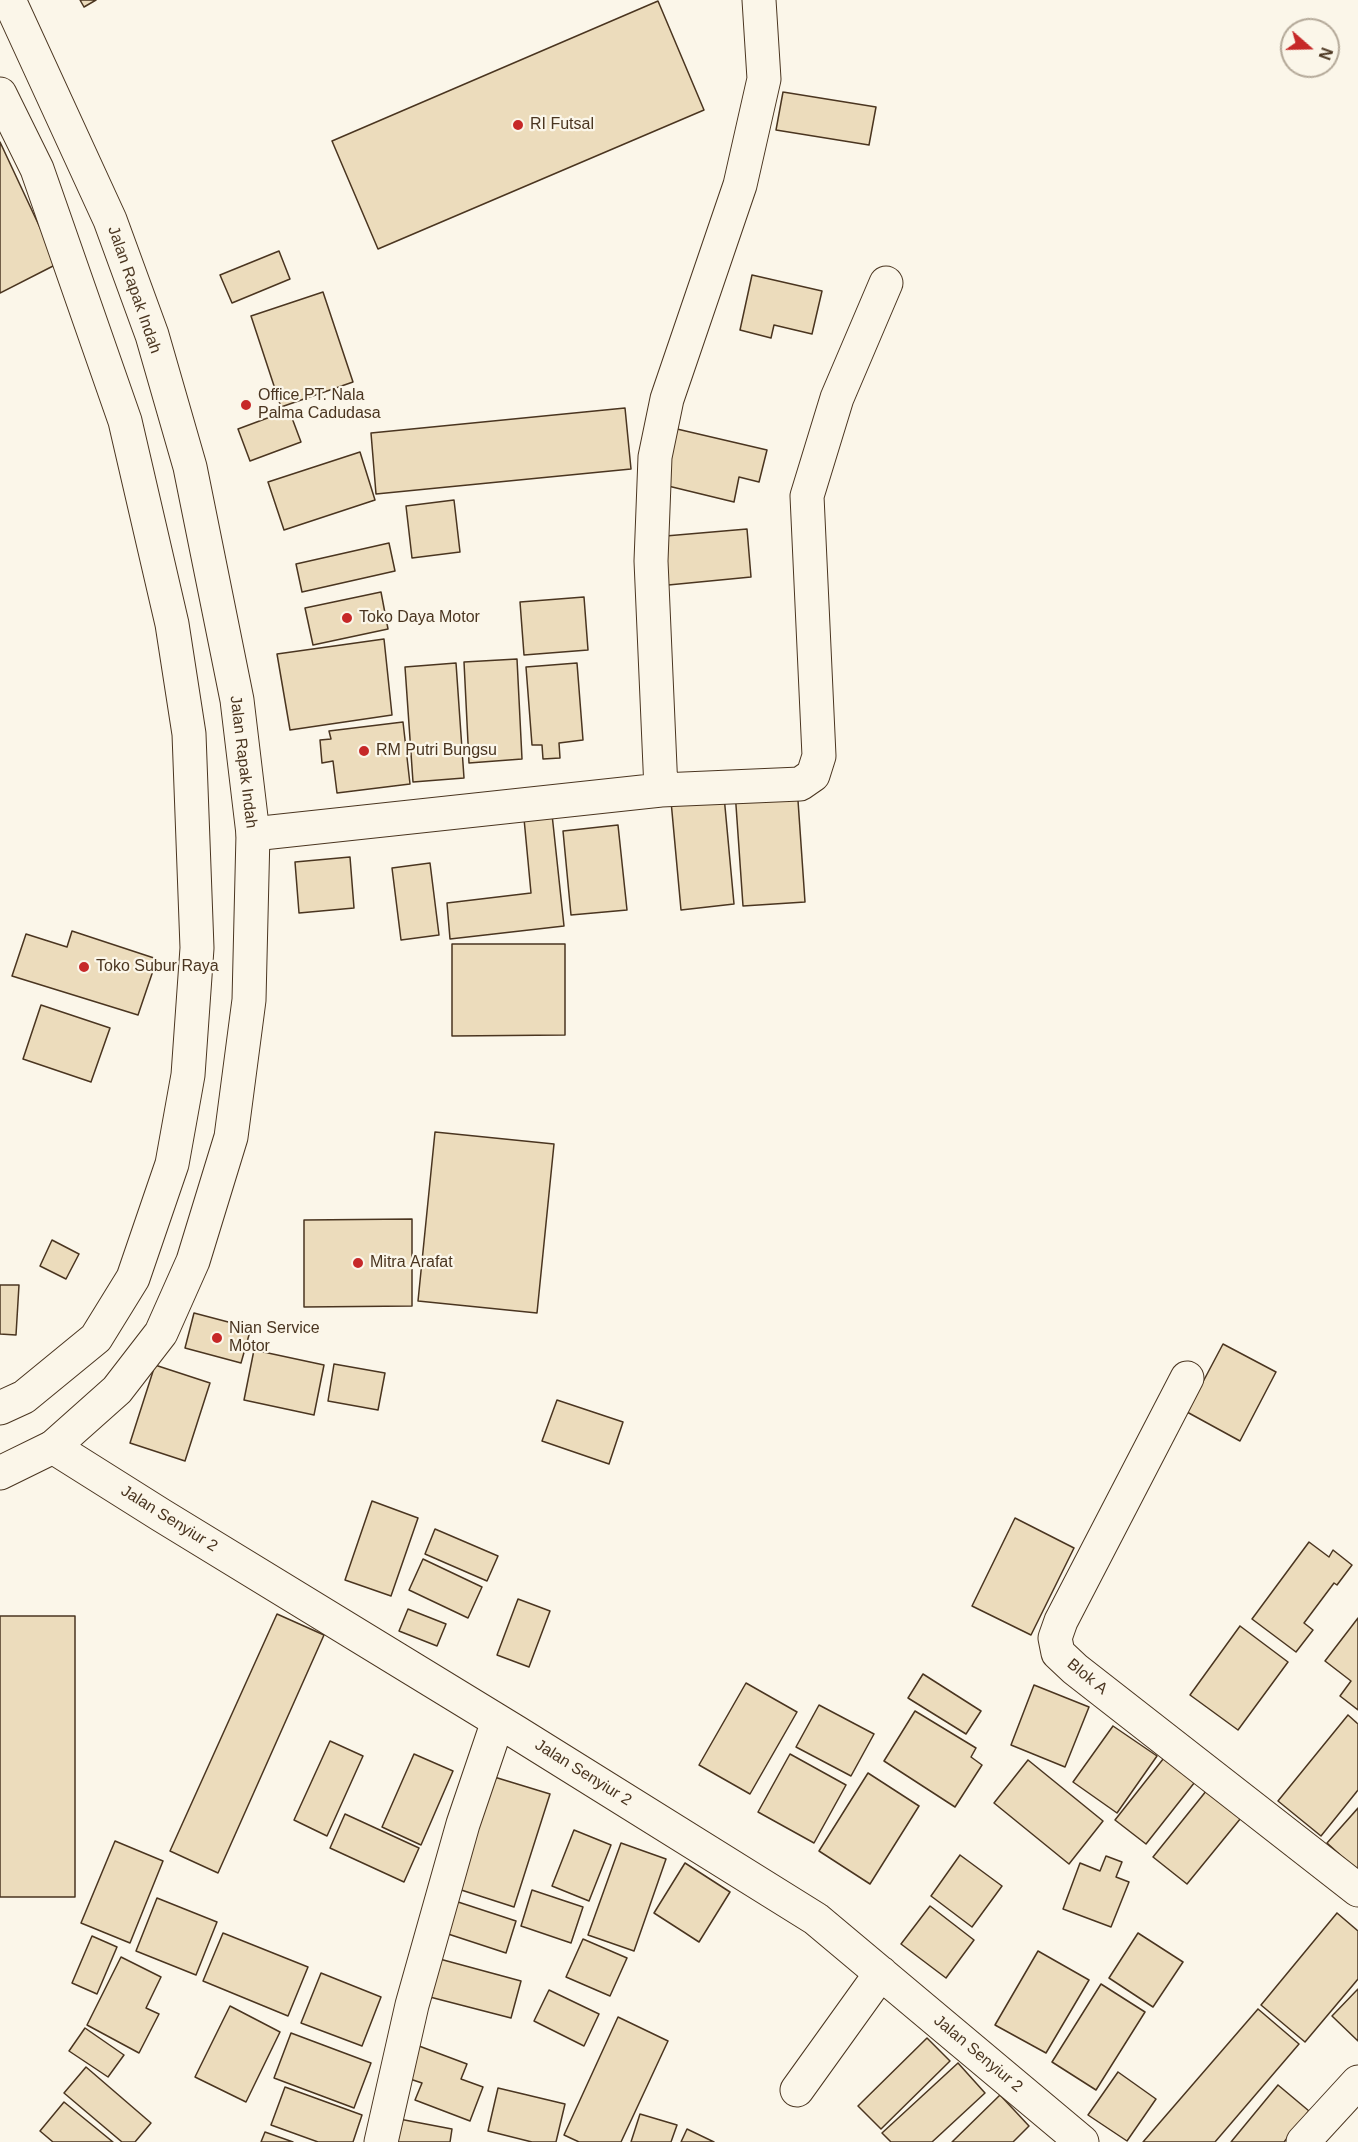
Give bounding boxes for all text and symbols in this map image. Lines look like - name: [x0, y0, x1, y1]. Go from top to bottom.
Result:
- north arrow: [1280, 18, 1340, 78]
- text: N: [1316, 45, 1335, 62]
- place label: RI Futsal: [530, 115, 594, 135]
- marker: RI Futsal: [511, 118, 525, 132]
- street label: Jalan Rapak Indah: [103, 224, 165, 356]
- place label: Office PT. Nala Palma Cadudasa: [258, 386, 381, 424]
- marker: Office PT. Nala Palma Cadudasa: [239, 398, 253, 412]
- place label: Toko Daya Motor: [359, 608, 480, 628]
- marker: Toko Daya Motor: [340, 611, 354, 625]
- street label: Jalan Rapak Indah: [225, 695, 261, 829]
- place label: RM Putri Bungsu: [376, 741, 497, 761]
- marker: RM Putri Bungsu: [357, 744, 371, 758]
- place label: Toko Subur Raya: [96, 957, 219, 977]
- marker: Toko Subur Raya: [77, 960, 91, 974]
- place label: Mitra Arafat: [370, 1253, 453, 1273]
- marker: Mitra Arafat: [351, 1256, 365, 1270]
- place label: Nian Service Motor: [229, 1319, 320, 1357]
- marker: Nian Service Motor: [210, 1331, 224, 1345]
- street label: Jalan Senyiur 2: [117, 1482, 221, 1556]
- street label: Blok A: [1063, 1655, 1111, 1699]
- street label: Jalan Senyiur 2: [531, 1736, 635, 1810]
- street label: Jalan Senyiur 2: [930, 2011, 1026, 2097]

